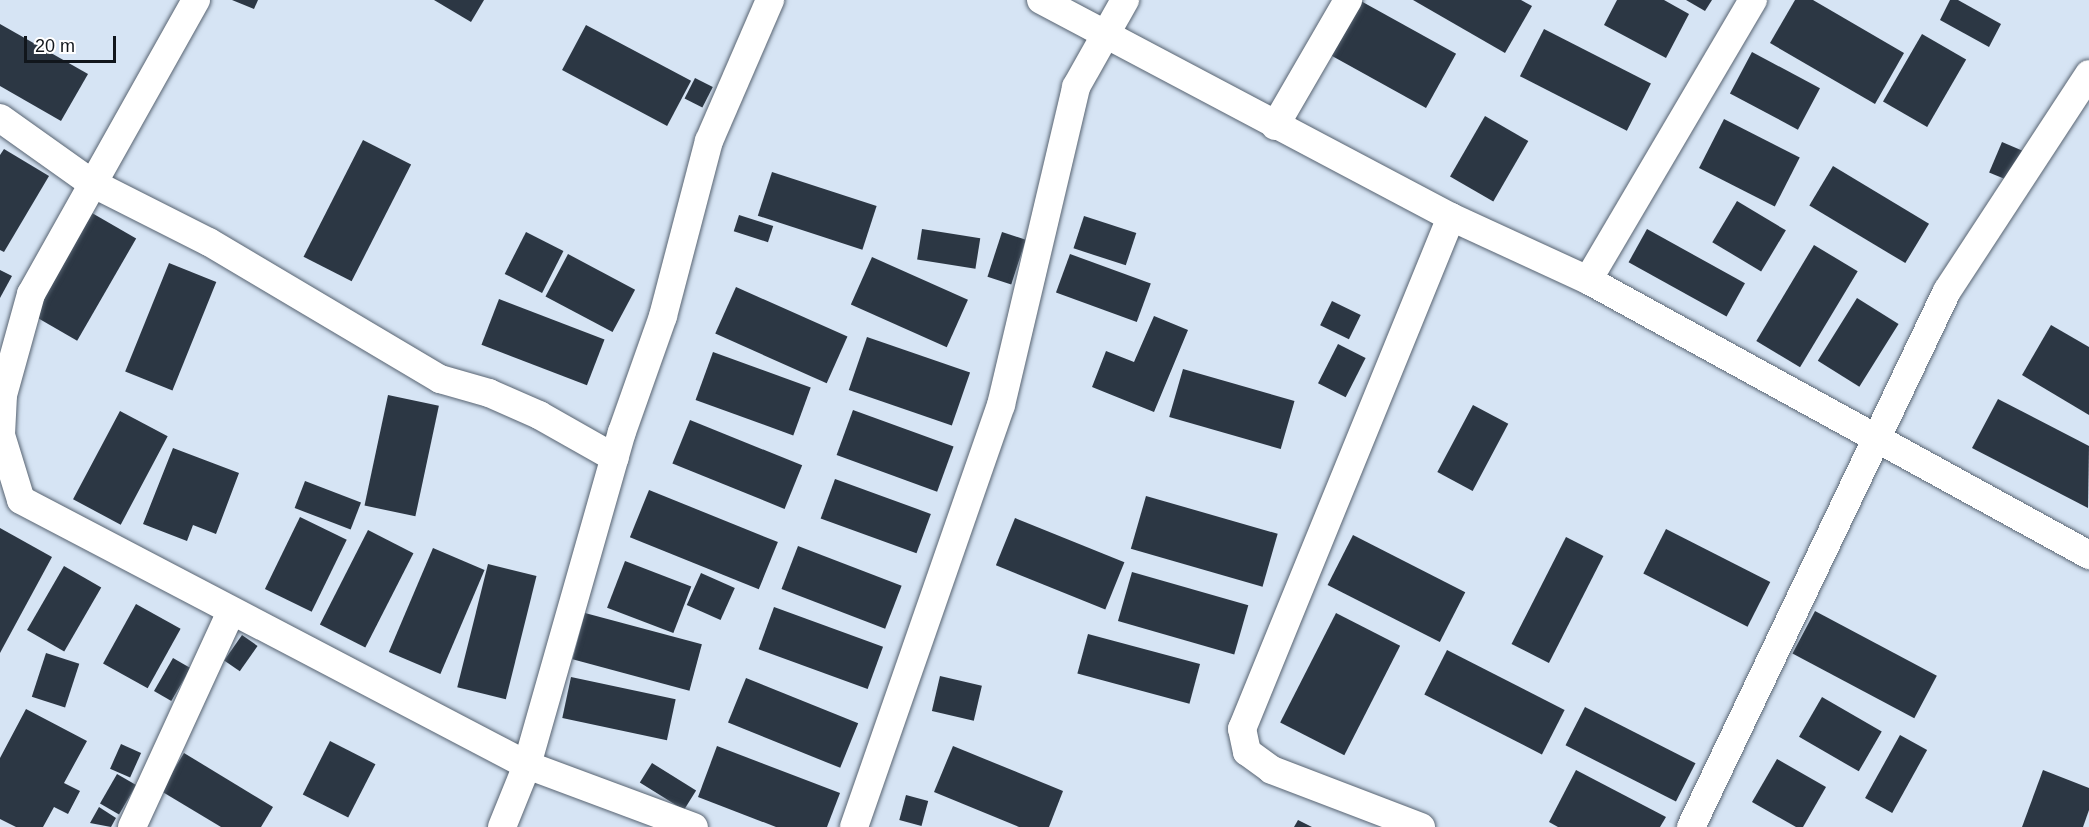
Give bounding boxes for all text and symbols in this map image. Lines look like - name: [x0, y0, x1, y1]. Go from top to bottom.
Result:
- scale bar: [27, 24, 118, 62]
- text: 20 m: [35, 36, 75, 56]

